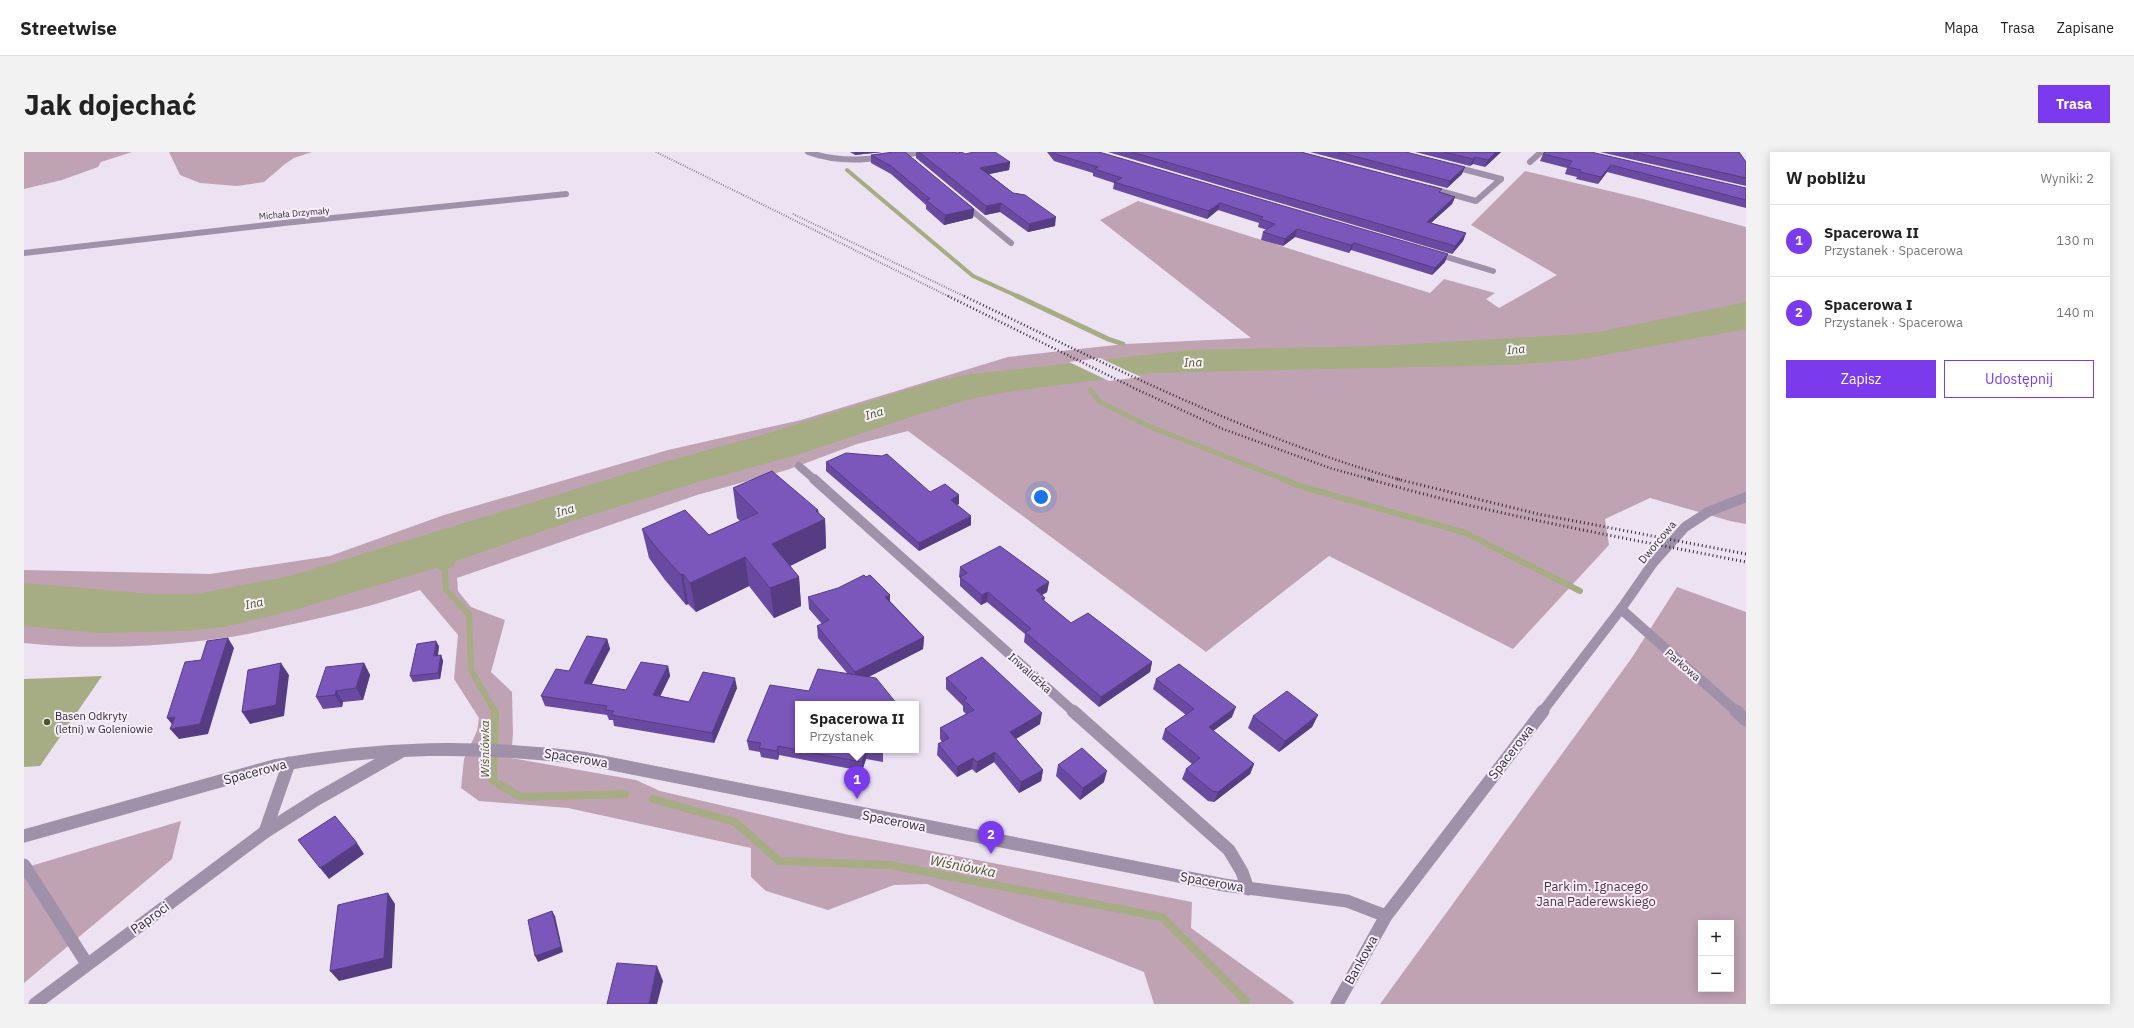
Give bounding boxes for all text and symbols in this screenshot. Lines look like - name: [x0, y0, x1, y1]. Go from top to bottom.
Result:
- text: Streetwise: [20, 16, 117, 40]
- text: Mapa: [1944, 19, 1979, 37]
- text: Trasa: [2001, 19, 2035, 37]
- text: Zapisane: [2057, 19, 2114, 37]
- button: Trasa: [2038, 85, 2110, 123]
- text: Jak dojechać: [24, 86, 196, 123]
- text: W pobliżu: [1786, 167, 1866, 189]
- text: Wyniki: 2: [2041, 170, 2094, 187]
- street label: Michała Drzymały: [258, 204, 330, 222]
- text: Spacerowa II: [1824, 223, 1919, 242]
- text: 1: [1795, 232, 1803, 249]
- text: 130 m: [2056, 232, 2094, 249]
- text: Przystanek · Spacerowa: [1824, 242, 1963, 259]
- text: Spacerowa I: [1824, 295, 1912, 314]
- text: 2: [1795, 304, 1803, 321]
- text: 140 m: [2056, 304, 2094, 321]
- text: Przystanek · Spacerowa: [1824, 314, 1963, 331]
- water label: Ina: [1506, 341, 1526, 357]
- water label: Ina: [1184, 354, 1202, 370]
- button: Zapisz: [1786, 360, 1936, 398]
- button: Udostępnij: [1944, 360, 2094, 398]
- water label: Ina: [863, 403, 885, 423]
- your location: [1031, 487, 1051, 507]
- water label: Ina: [554, 500, 576, 520]
- street label: Dworcowa: [1635, 518, 1679, 566]
- water label: Ina: [243, 594, 265, 612]
- street label: Parkowa: [1662, 646, 1704, 684]
- street label: Inwalidzka: [1005, 650, 1055, 696]
- popup: [795, 701, 919, 753]
- place label: Basen Odkryty (letni) w Goleniowie: [55, 709, 153, 736]
- text: Spacerowa II: [810, 709, 904, 728]
- marker: Basen Odkryty (letni) w Goleniowie: [42, 717, 52, 727]
- water label: Wiśniówka: [477, 720, 492, 778]
- street label: Spacerowa: [1484, 721, 1538, 783]
- text: Przystanek: [810, 728, 874, 745]
- street label: Spacerowa: [543, 745, 609, 771]
- street label: Spacerowa: [222, 755, 288, 789]
- pin: 1: [844, 766, 870, 799]
- street label: Spacerowa: [861, 807, 927, 835]
- pin: 2: [978, 821, 1004, 854]
- water label: Wiśniówka: [928, 851, 998, 881]
- street label: Spacerowa: [1179, 868, 1245, 896]
- park label: Park im. Ignacego Jana Paderewskiego: [1536, 878, 1656, 910]
- street label: Paproci: [127, 898, 173, 938]
- map controls: [1698, 920, 1734, 992]
- button: +: [1698, 920, 1734, 956]
- street label: Bankowa: [1341, 932, 1381, 988]
- button: −: [1698, 956, 1734, 992]

